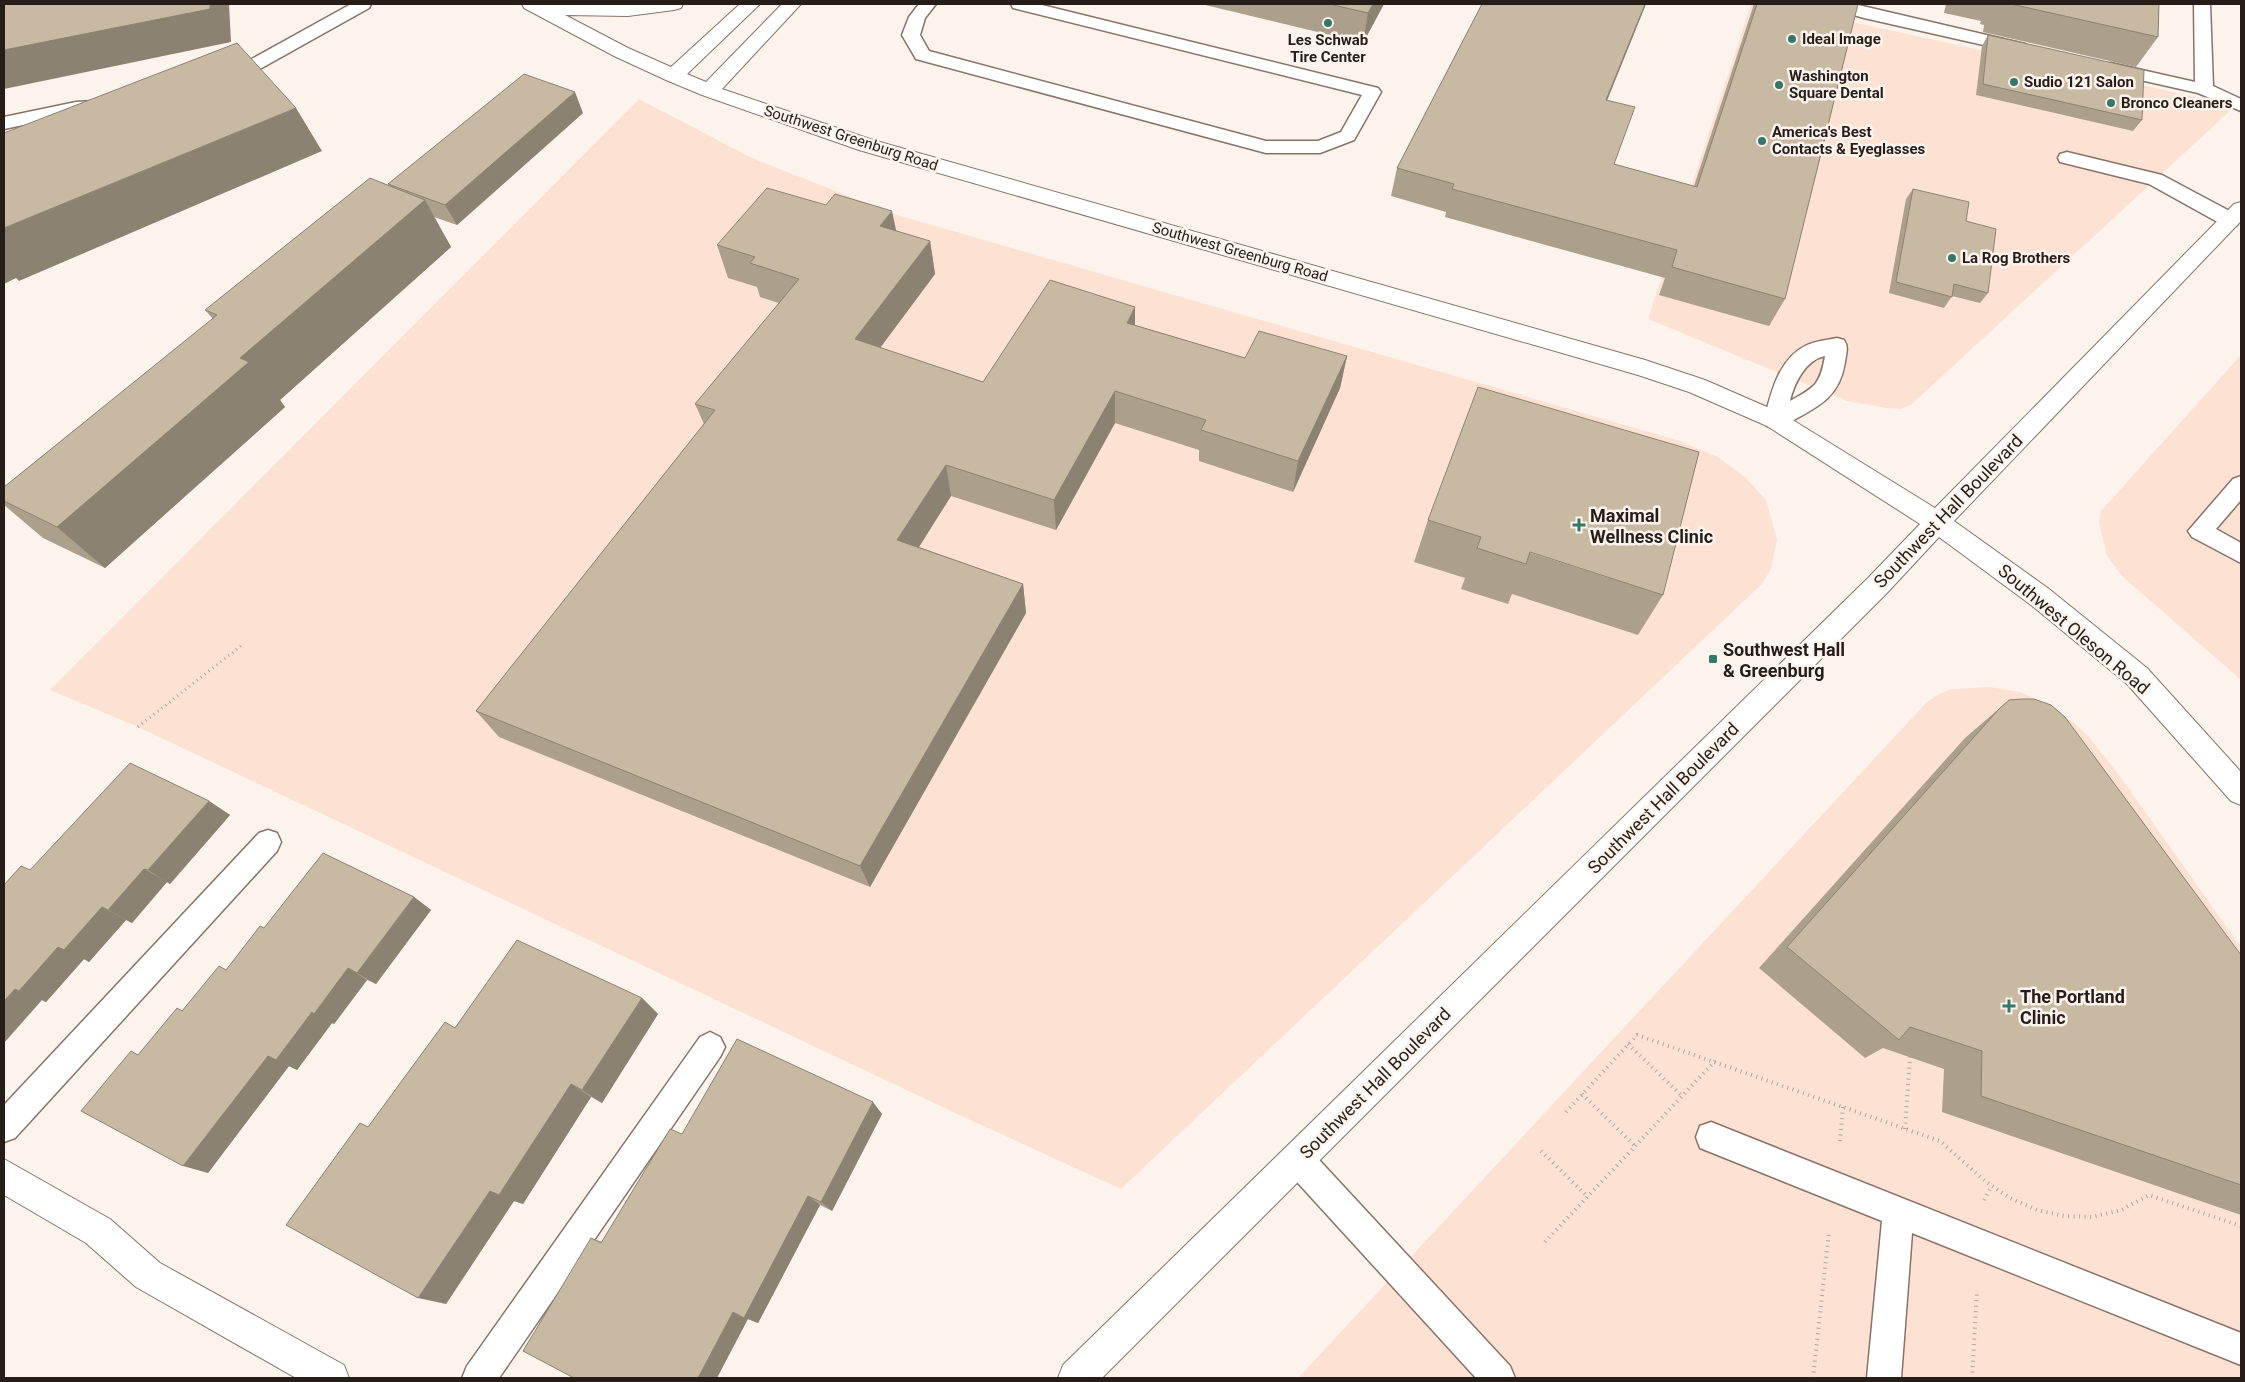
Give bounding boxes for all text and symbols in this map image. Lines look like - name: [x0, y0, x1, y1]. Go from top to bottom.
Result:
- marker: Les Schwab Tire Center: [1322, 17, 1334, 29]
- place label: Ideal Image: [1802, 30, 1881, 48]
- place label: Les Schwab Tire Center: [1288, 31, 1368, 66]
- marker: Ideal Image: [1786, 33, 1798, 45]
- place label: Washington Square Dental: [1789, 67, 1884, 102]
- place label: Sudio 121 Salon: [2024, 73, 2134, 91]
- marker: Sudio 121 Salon: [2008, 76, 2020, 88]
- marker: Washington Square Dental: [1773, 79, 1785, 91]
- place label: Bronco Cleaners: [2121, 94, 2233, 112]
- marker: Bronco Cleaners: [2105, 97, 2117, 109]
- street label: Southwest Greenburg Road: [762, 101, 940, 175]
- place label: America's Best Contacts & Eyeglasses: [1772, 123, 1926, 158]
- marker: America's Best Contacts & Eyeglasses: [1756, 135, 1768, 147]
- street label: Southwest Greenburg Road: [1150, 218, 1330, 286]
- place label: La Rog Brothers: [1962, 249, 2071, 267]
- marker: La Rog Brothers: [1946, 252, 1958, 264]
- street label: Southwest Hall Boulevard: [1869, 430, 2027, 592]
- place label: Maximal Wellness Clinic: [1590, 505, 1713, 547]
- marker: Maximal Wellness Clinic: [1572, 518, 1586, 532]
- street label: Southwest Oleson Road: [1994, 560, 2154, 698]
- place label: Southwest Hall & Greenburg: [1723, 639, 1845, 681]
- marker: Southwest Hall & Greenburg: [1707, 653, 1719, 665]
- street label: Southwest Hall Boulevard: [1583, 718, 1743, 878]
- place label: The Portland Clinic: [2020, 986, 2125, 1028]
- marker: The Portland Clinic: [2002, 999, 2016, 1013]
- street label: Southwest Hall Boulevard: [1295, 1003, 1455, 1163]

